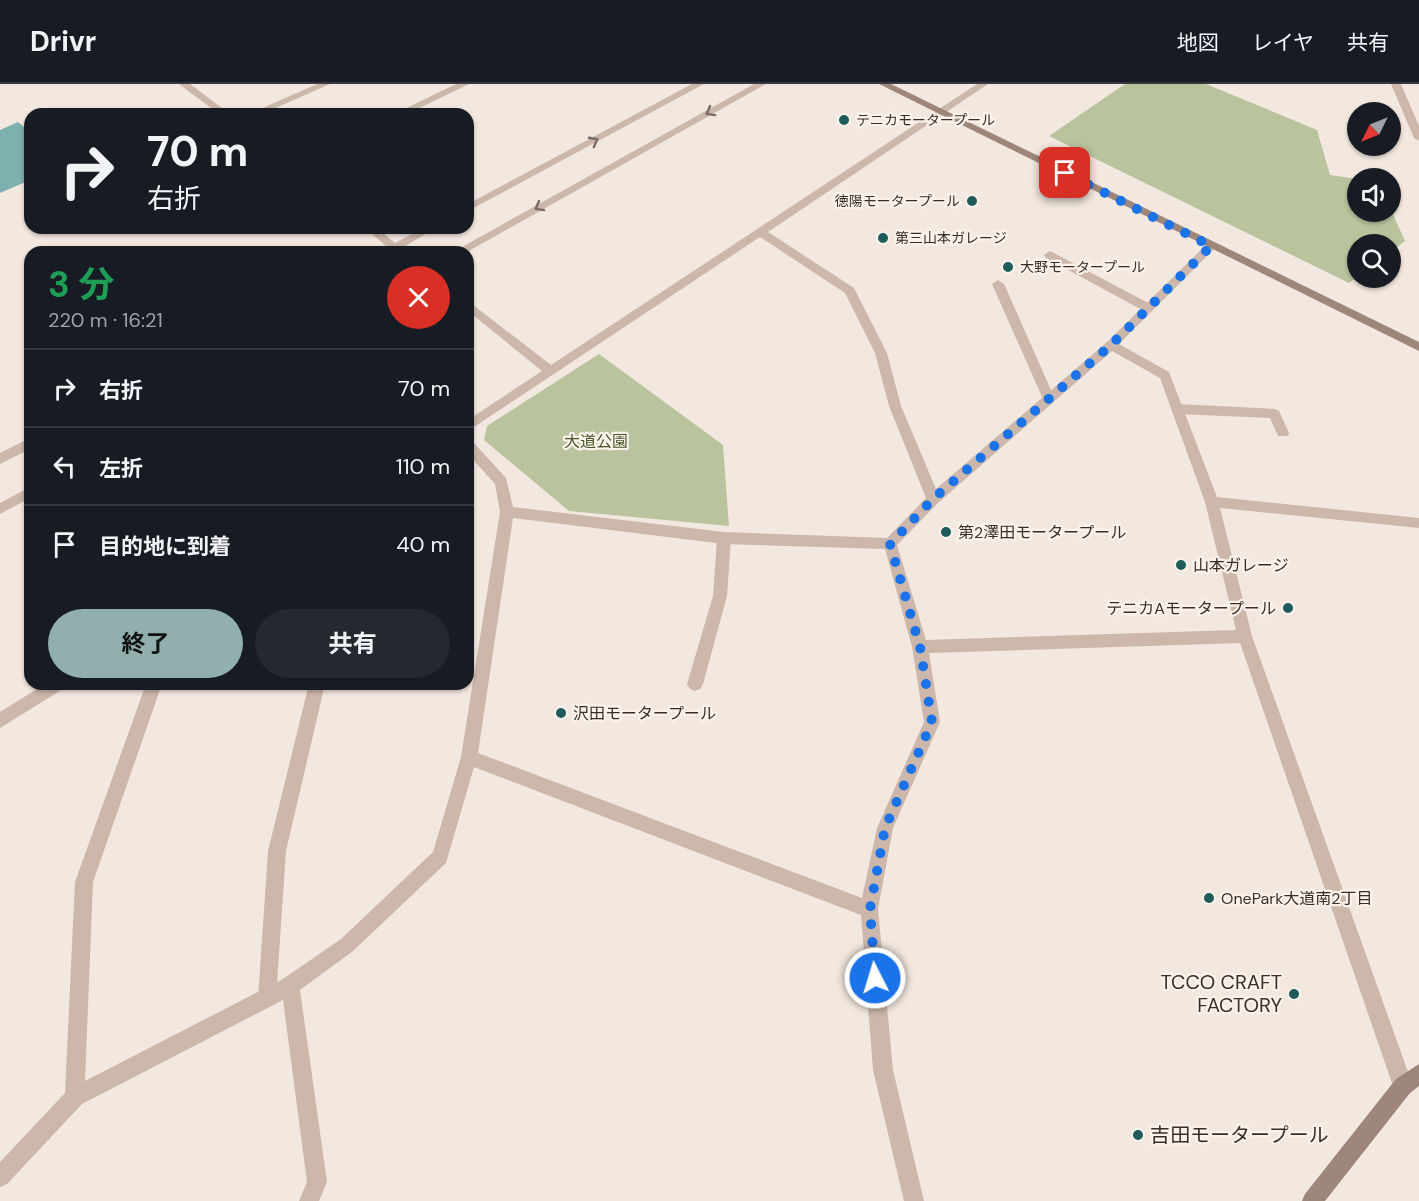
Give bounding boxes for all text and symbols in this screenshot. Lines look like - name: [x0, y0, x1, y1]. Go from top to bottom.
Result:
- text: Drivr: [30, 23, 96, 60]
- text: 地図: [1177, 29, 1219, 57]
- text: レイヤ: [1252, 29, 1314, 57]
- text: 共有: [1347, 29, 1389, 57]
- north arrow: [1347, 102, 1401, 156]
- map controls: [1347, 102, 1401, 288]
- one-way arrow: [706, 105, 716, 117]
- place label: テニカモータープール: [856, 111, 995, 129]
- marker: テニカモータープール: [837, 113, 851, 127]
- text: 70 m: [147, 124, 248, 179]
- icon: right: [48, 132, 126, 210]
- one-way arrow: [587, 137, 598, 148]
- pin: [1039, 147, 1090, 198]
- icon: arrive: [1048, 156, 1081, 189]
- button: sound: [1347, 168, 1401, 222]
- text: 右折: [147, 181, 201, 216]
- place label: 徳陽モータープール: [835, 192, 960, 210]
- marker: 徳陽モータープール: [965, 194, 979, 208]
- one-way arrow: [535, 200, 546, 211]
- place label: 第三山本ガレージ: [895, 229, 1007, 247]
- marker: 第三山本ガレージ: [876, 231, 890, 245]
- button: search: [1347, 234, 1401, 288]
- place label: 大野モータープール: [1020, 258, 1145, 276]
- marker: 大野モータープール: [1001, 260, 1015, 274]
- text: 3 分: [48, 261, 114, 308]
- button: close: [387, 266, 450, 329]
- text: 220 m · 16:21: [48, 307, 163, 333]
- icon: right: [48, 372, 81, 405]
- text: 70 m: [398, 374, 450, 403]
- text: 右折: [99, 376, 143, 405]
- park label: 大道公園: [564, 431, 628, 452]
- icon: left: [48, 450, 81, 483]
- text: 110 m: [396, 452, 450, 481]
- text: 左折: [99, 454, 143, 483]
- place label: 第2澤田モータープール: [958, 522, 1126, 543]
- marker: 第2澤田モータープール: [939, 525, 953, 539]
- icon: arrive: [48, 528, 81, 561]
- text: 40 m: [396, 530, 450, 559]
- text: 目的地に到着: [99, 532, 231, 561]
- place label: 山本ガレージ: [1193, 555, 1289, 576]
- marker: 山本ガレージ: [1174, 558, 1188, 572]
- place label: テニカAモータープール: [1106, 598, 1276, 619]
- marker: テニカAモータープール: [1281, 601, 1295, 615]
- button: 終了: [48, 609, 243, 678]
- button: 共有: [255, 609, 450, 678]
- place label: 沢田モータープール: [573, 703, 716, 724]
- marker: 沢田モータープール: [554, 706, 568, 720]
- place label: OnePark大道南2丁目: [1221, 888, 1372, 909]
- marker: OnePark大道南2丁目: [1202, 891, 1216, 905]
- position arrow: [843, 946, 907, 1010]
- place label: TCCO CRAFT FACTORY: [1161, 969, 1282, 1018]
- marker: TCCO CRAFT FACTORY: [1287, 987, 1301, 1001]
- place label: 吉田モータープール: [1150, 1122, 1329, 1148]
- marker: 吉田モータープール: [1131, 1128, 1145, 1142]

